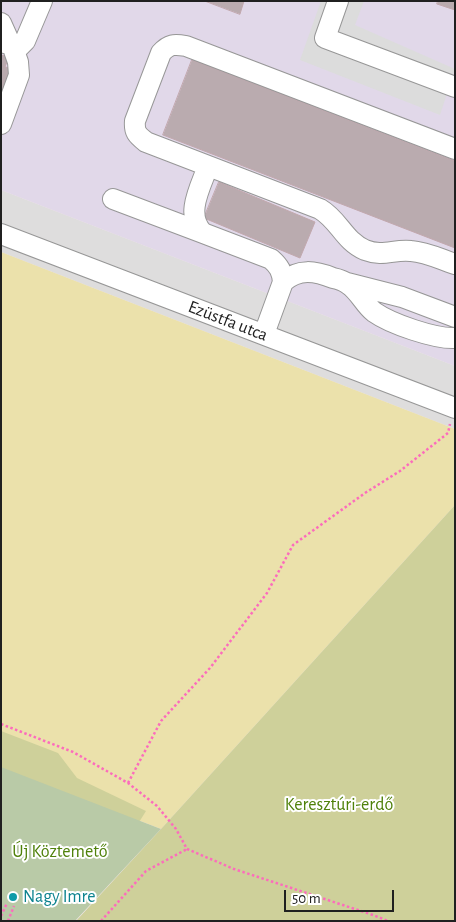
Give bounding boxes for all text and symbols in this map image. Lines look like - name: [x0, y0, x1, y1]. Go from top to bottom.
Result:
- street label: Ezüstfa utca: [185, 296, 271, 346]
- park label: Keresztúri-erdő: [285, 794, 393, 816]
- park label: Új Köztemető: [12, 841, 108, 863]
- scale bar: [286, 880, 396, 912]
- place label: Nagy Imre: [23, 886, 96, 908]
- marker: Nagy Imre: [7, 891, 19, 903]
- text: 50 m: [292, 891, 321, 906]

